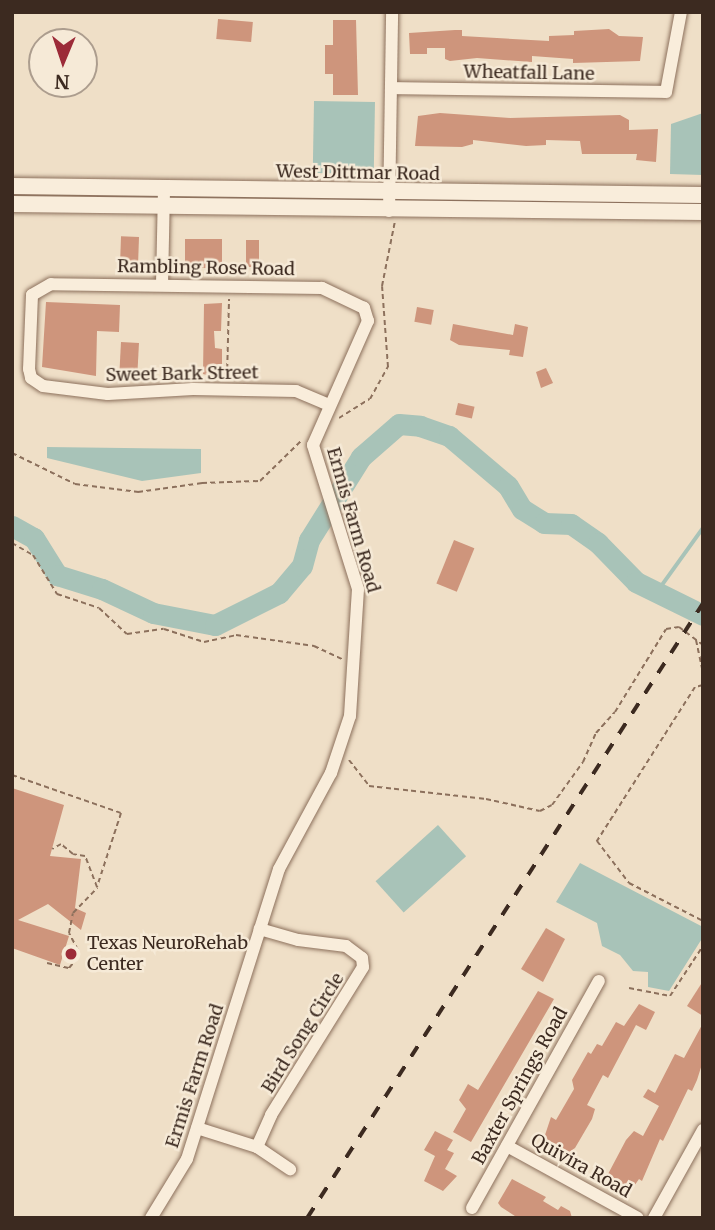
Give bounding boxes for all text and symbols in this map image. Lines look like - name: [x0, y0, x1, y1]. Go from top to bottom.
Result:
- north arrow: [28, 28, 98, 98]
- street label: Wheatfall Lane: [463, 61, 595, 85]
- text: N: [54, 70, 70, 94]
- street label: West Dittmar Road: [276, 161, 440, 185]
- street label: Rambling Rose Road: [117, 256, 295, 280]
- street label: Sweet Bark Street: [105, 362, 259, 386]
- street label: Ermis Farm Road: [322, 445, 384, 595]
- place label: Texas NeuroRehab Center: [87, 933, 248, 976]
- marker: Texas NeuroRehab Center: [61, 944, 81, 964]
- street label: Bird Song Circle: [257, 969, 349, 1097]
- street label: Ermis Farm Road: [162, 1001, 228, 1151]
- street label: Baxter Springs Road: [468, 1004, 572, 1168]
- street label: Quivira Road: [527, 1129, 635, 1203]

